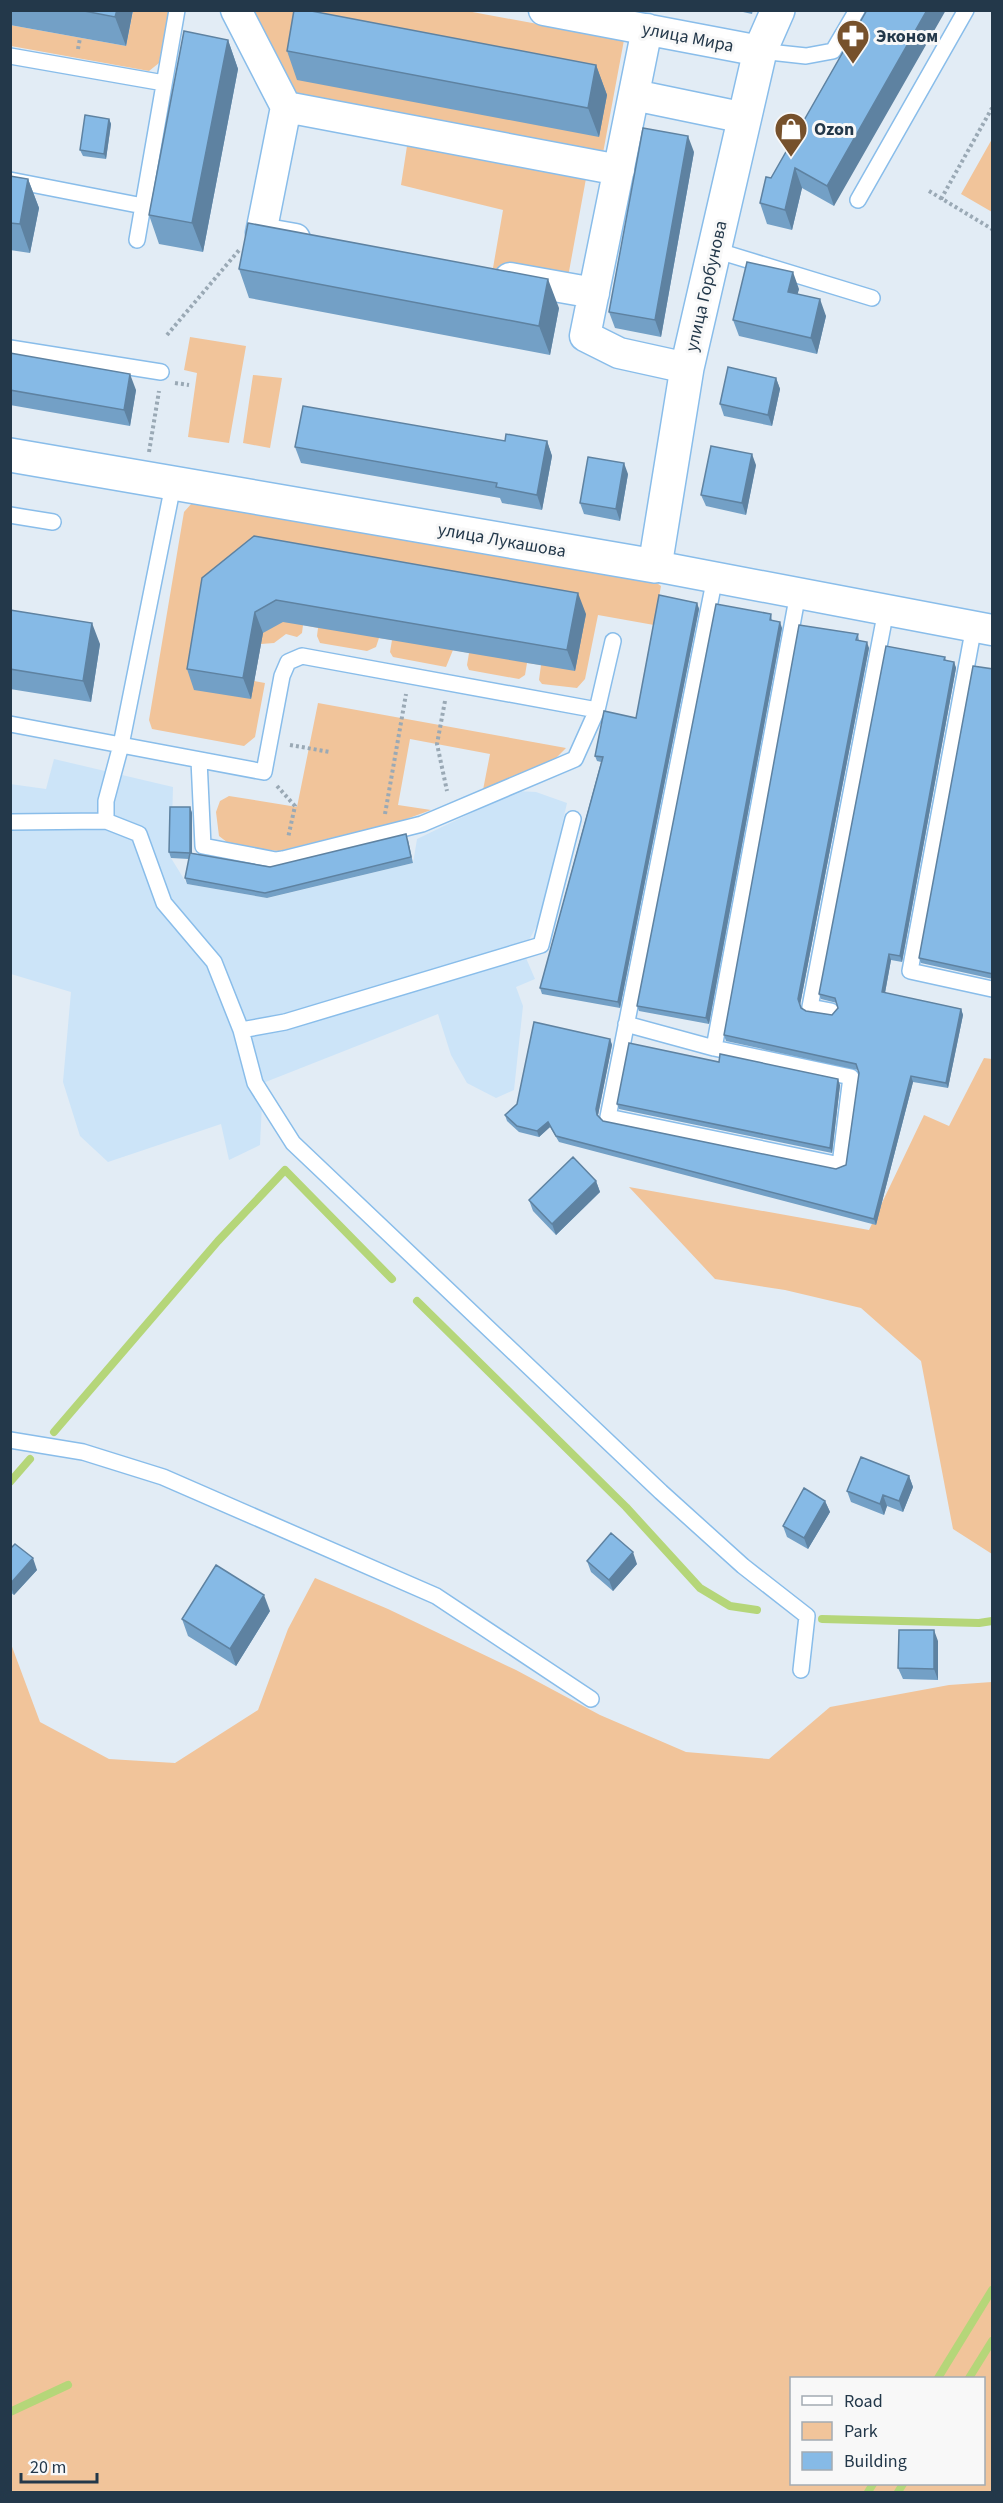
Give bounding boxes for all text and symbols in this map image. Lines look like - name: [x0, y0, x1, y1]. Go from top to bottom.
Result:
- street label: улица Мира: [640, 16, 736, 59]
- pharmacy icon: Эконом: [835, 18, 871, 65]
- place label: Эконом: [876, 24, 938, 49]
- shop icon: Ozon: [773, 111, 809, 158]
- place label: Ozon: [814, 117, 854, 142]
- street label: улица Горбунова: [679, 218, 734, 354]
- street label: улица Лукашова: [436, 517, 568, 564]
- legend: [790, 2377, 985, 2485]
- text: Road: [844, 2389, 883, 2414]
- text: Park: [844, 2419, 878, 2444]
- scale bar: [21, 2446, 98, 2484]
- text: Building: [844, 2449, 907, 2474]
- text: 20 m: [30, 2455, 66, 2480]

